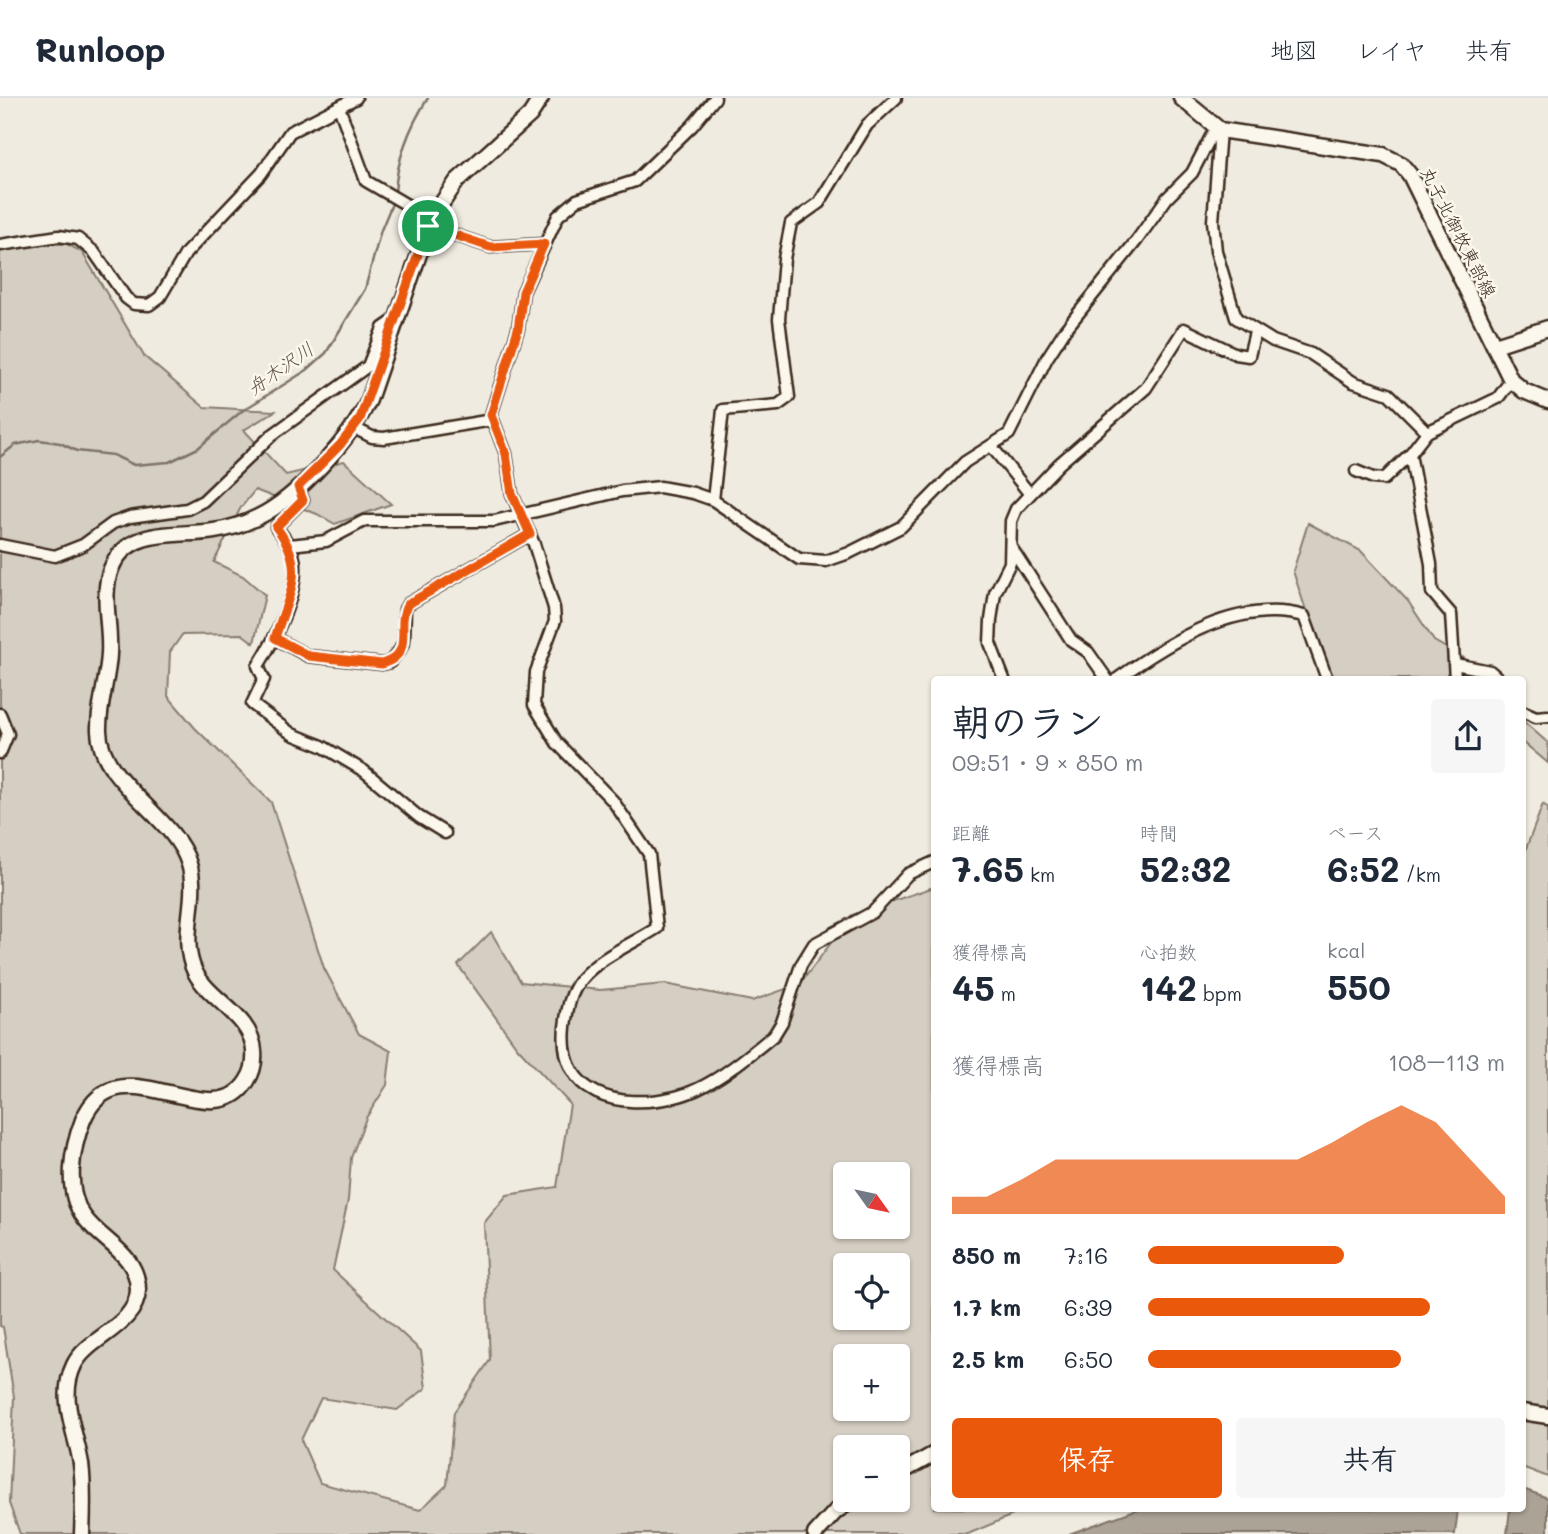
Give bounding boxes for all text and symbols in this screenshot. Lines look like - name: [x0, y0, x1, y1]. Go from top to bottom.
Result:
- text: Runloop: [35, 27, 165, 70]
- text: 地図: [1270, 34, 1318, 65]
- text: レイヤ: [1356, 34, 1427, 65]
- text: 共有: [1465, 34, 1513, 65]
- street label: 丸子北御牧東部線: [1416, 162, 1502, 302]
- pin: [398, 196, 458, 256]
- icon: arrive: [409, 207, 447, 245]
- water label: 舟木沢川: [242, 336, 318, 400]
- text: 朝のラン: [952, 696, 1104, 746]
- button: share: [1431, 699, 1505, 773]
- text: 09:51 · 9 × 850 m: [952, 747, 1143, 777]
- text: 距離: [952, 820, 990, 845]
- text: 時間: [1140, 820, 1178, 845]
- text: ペース: [1327, 820, 1383, 845]
- text: 7.65: [952, 845, 1024, 891]
- text: 52:32: [1140, 845, 1231, 891]
- text: 6:52: [1327, 845, 1400, 891]
- text: km: [1024, 862, 1055, 887]
- text: /km: [1400, 862, 1441, 887]
- text: kcal: [1327, 938, 1365, 963]
- text: 獲得標高: [952, 939, 1028, 964]
- text: 心拍数: [1140, 939, 1197, 964]
- text: 550: [1327, 963, 1391, 1009]
- text: 45: [952, 964, 995, 1010]
- text: 142: [1140, 964, 1197, 1010]
- text: m: [995, 981, 1016, 1006]
- text: bpm: [1197, 981, 1242, 1006]
- text: 108–113 m: [1388, 1047, 1505, 1077]
- text: 獲得標高: [952, 1050, 1044, 1080]
- north arrow: [833, 1162, 910, 1239]
- map controls: [833, 1162, 910, 1512]
- text: 850 m: [952, 1240, 1021, 1270]
- text: 7:16: [1064, 1240, 1108, 1270]
- button: locate: [833, 1253, 910, 1330]
- text: 1.7 km: [952, 1292, 1021, 1322]
- text: 6:39: [1064, 1292, 1112, 1322]
- button: +: [833, 1344, 910, 1421]
- text: 2.5 km: [952, 1344, 1024, 1374]
- text: 6:50: [1064, 1344, 1113, 1374]
- button: 保存: [952, 1418, 1222, 1498]
- button: 共有: [1236, 1418, 1505, 1498]
- button: −: [833, 1435, 910, 1512]

